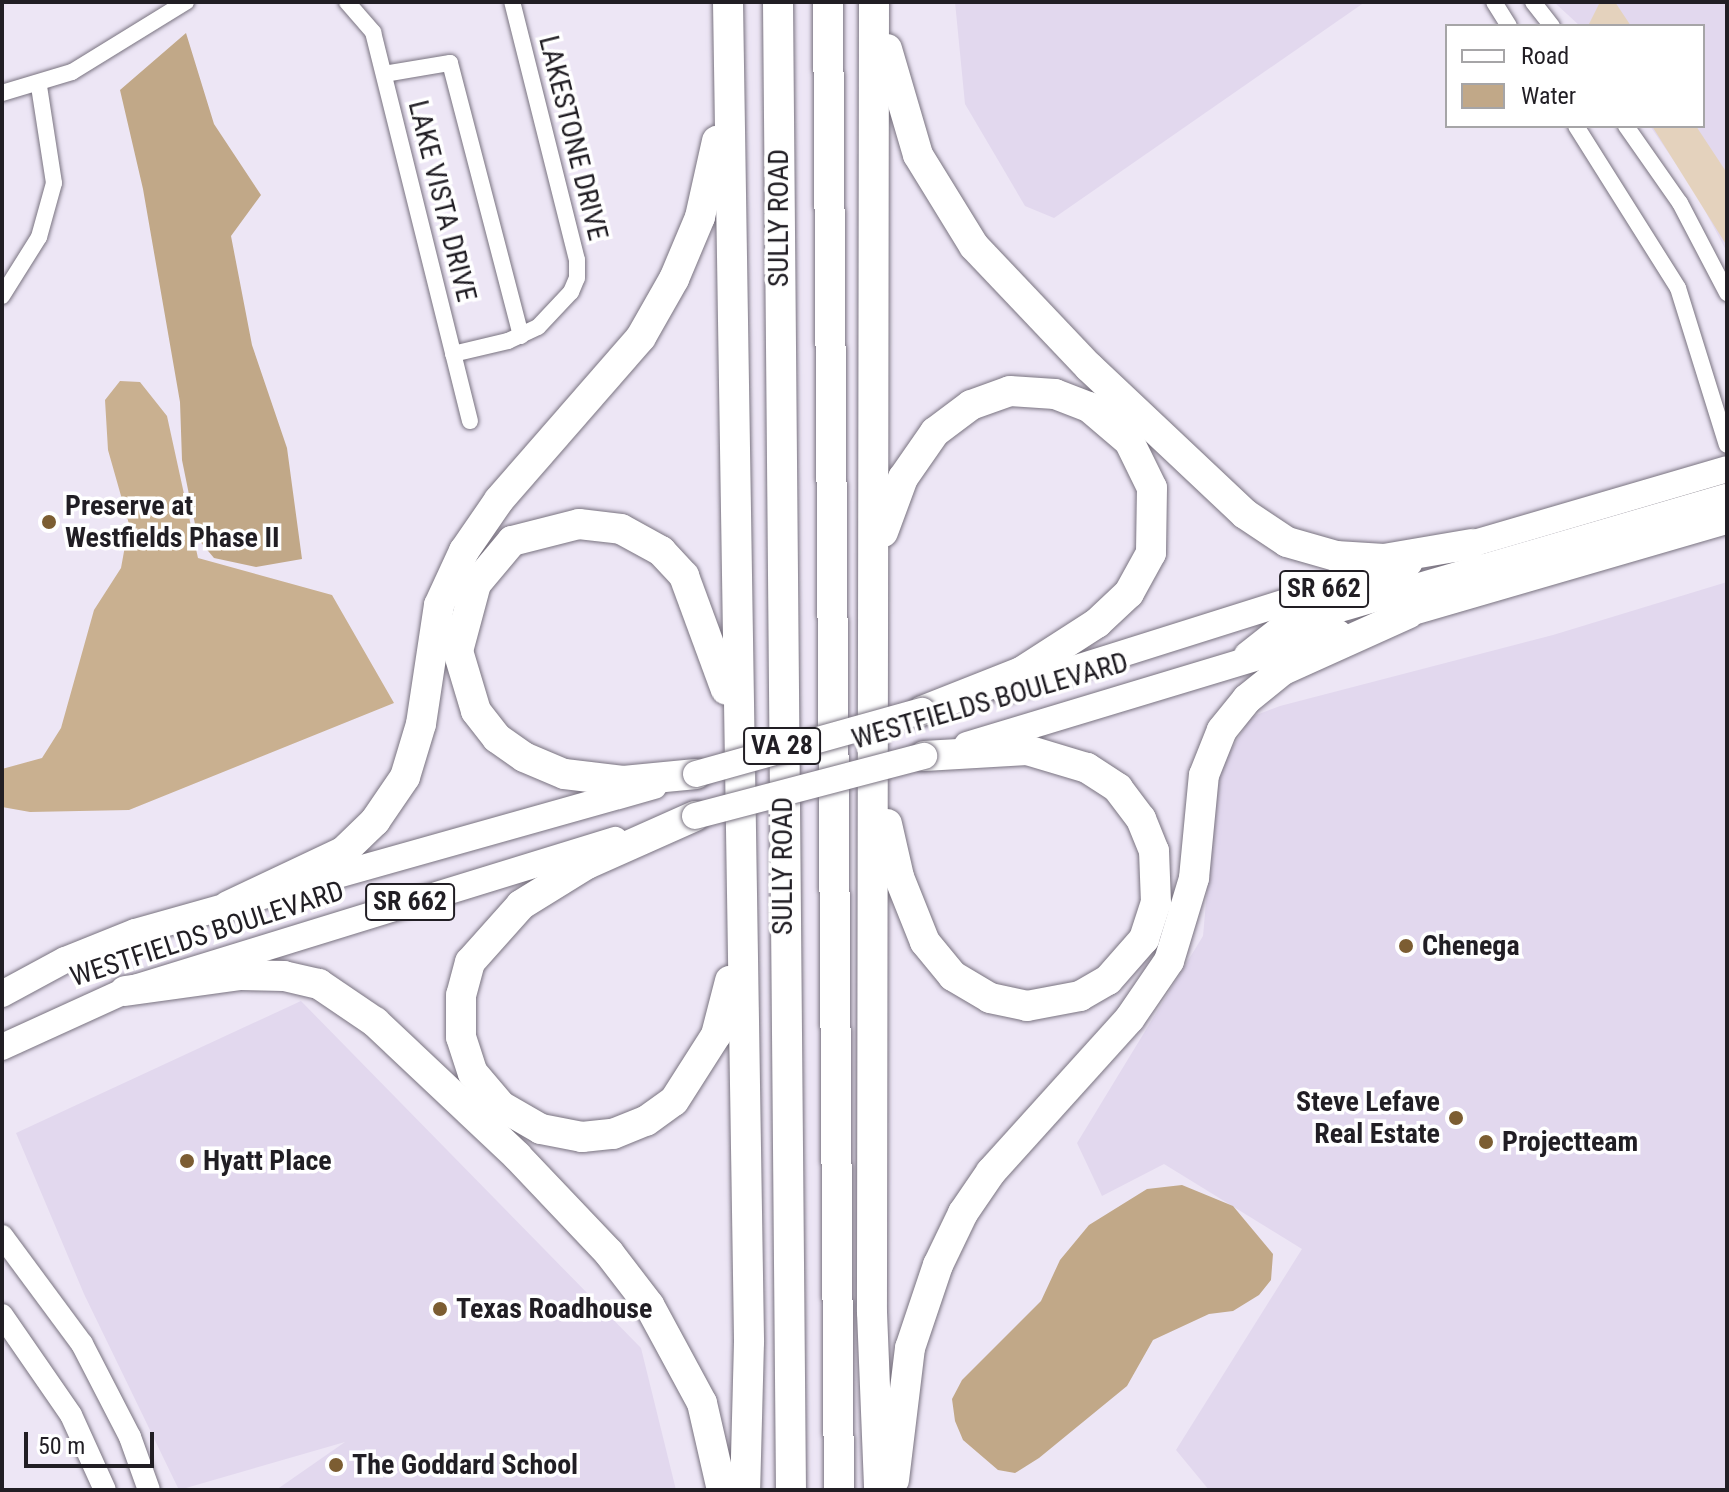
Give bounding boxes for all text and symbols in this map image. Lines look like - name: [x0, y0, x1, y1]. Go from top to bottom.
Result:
- legend: [1445, 24, 1705, 128]
- street label: LAKESTONE DRIVE: [531, 32, 615, 244]
- text: Road: [1521, 42, 1569, 70]
- text: Water: [1521, 82, 1576, 110]
- street label: LAKE VISTA DRIVE: [401, 97, 483, 305]
- street label: SULLY ROAD: [762, 149, 796, 287]
- place label: Preserve at Westfields Phase II: [65, 489, 280, 555]
- marker: Preserve at Westfields Phase II: [40, 513, 58, 531]
- road number: SR 662: [1278, 567, 1370, 611]
- street label: WESTFIELDS BOULEVARD: [848, 645, 1132, 757]
- road number: VA 28: [742, 724, 822, 768]
- street label: SULLY ROAD: [766, 797, 800, 935]
- street label: WESTFIELDS BOULEVARD: [66, 874, 348, 994]
- road number: SR 662: [364, 880, 456, 924]
- place label: Chenega: [1422, 929, 1520, 963]
- marker: Chenega: [1397, 937, 1415, 955]
- place label: Steve Lefave Real Estate: [1296, 1085, 1440, 1151]
- marker: Steve Lefave Real Estate: [1447, 1109, 1465, 1127]
- place label: Projectteam: [1502, 1125, 1638, 1159]
- marker: Projectteam: [1477, 1133, 1495, 1151]
- place label: Hyatt Place: [203, 1144, 332, 1178]
- marker: Hyatt Place: [178, 1152, 196, 1170]
- place label: Texas Roadhouse: [456, 1292, 652, 1326]
- marker: Texas Roadhouse: [431, 1300, 449, 1318]
- scale bar: [28, 1416, 158, 1466]
- text: 50 m: [38, 1432, 85, 1460]
- place label: The Goddard School: [352, 1448, 578, 1482]
- marker: The Goddard School: [327, 1456, 345, 1474]

